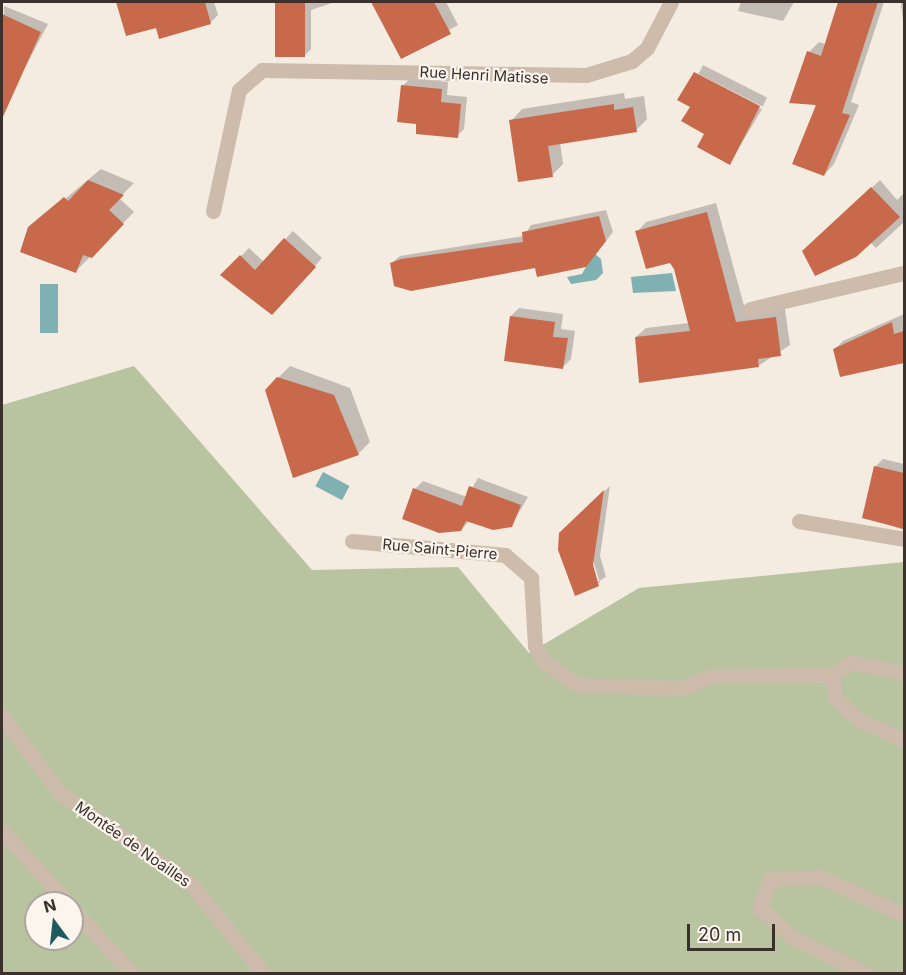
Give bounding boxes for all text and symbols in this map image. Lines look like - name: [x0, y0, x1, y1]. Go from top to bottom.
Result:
- street label: Rue Henri Matisse: [419, 63, 549, 87]
- street label: Rue Saint-Pierre: [382, 535, 498, 563]
- street label: Montée de Noailles: [72, 797, 194, 891]
- north arrow: [24, 891, 84, 951]
- text: N: [41, 894, 58, 917]
- scale bar: [690, 912, 778, 950]
- text: 20 m: [698, 924, 741, 945]

